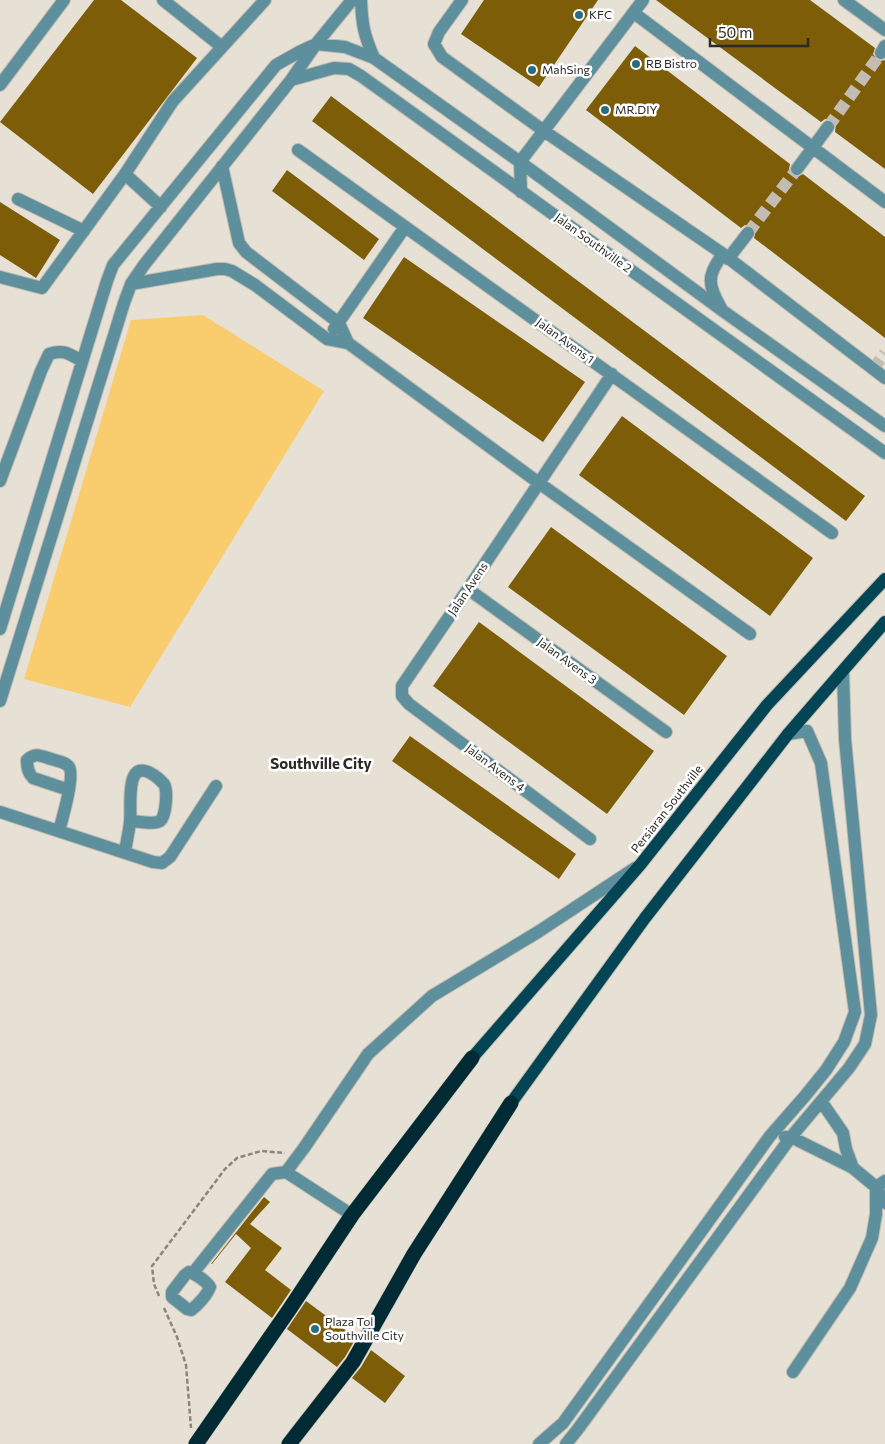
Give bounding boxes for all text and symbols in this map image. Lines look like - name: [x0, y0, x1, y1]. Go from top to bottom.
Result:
- place label: KFC: [589, 7, 612, 21]
- marker: KFC: [573, 9, 585, 21]
- scale bar: [710, 15, 808, 47]
- text: 50 m: [718, 23, 752, 41]
- place label: RB Bistro: [646, 56, 697, 70]
- marker: RB Bistro: [630, 58, 642, 70]
- place label: MahSing: [542, 62, 591, 76]
- marker: MahSing: [526, 64, 538, 76]
- place label: MR.DIY: [615, 102, 658, 116]
- marker: MR.DIY: [599, 104, 611, 116]
- street label: Jalan Southville 2: [552, 210, 635, 276]
- street label: Jalan Avens 1: [533, 315, 597, 367]
- street label: Jalan Avens: [444, 559, 491, 618]
- street label: Jalan Avens 3: [535, 634, 600, 687]
- street label: Jalan Avens 4: [463, 740, 528, 795]
- district label: Southville City: [270, 754, 373, 772]
- street label: Persiaran Southville: [628, 762, 705, 855]
- place label: Plaza Tol Southville City: [325, 1314, 404, 1342]
- marker: Plaza Tol Southville City: [309, 1323, 321, 1335]

